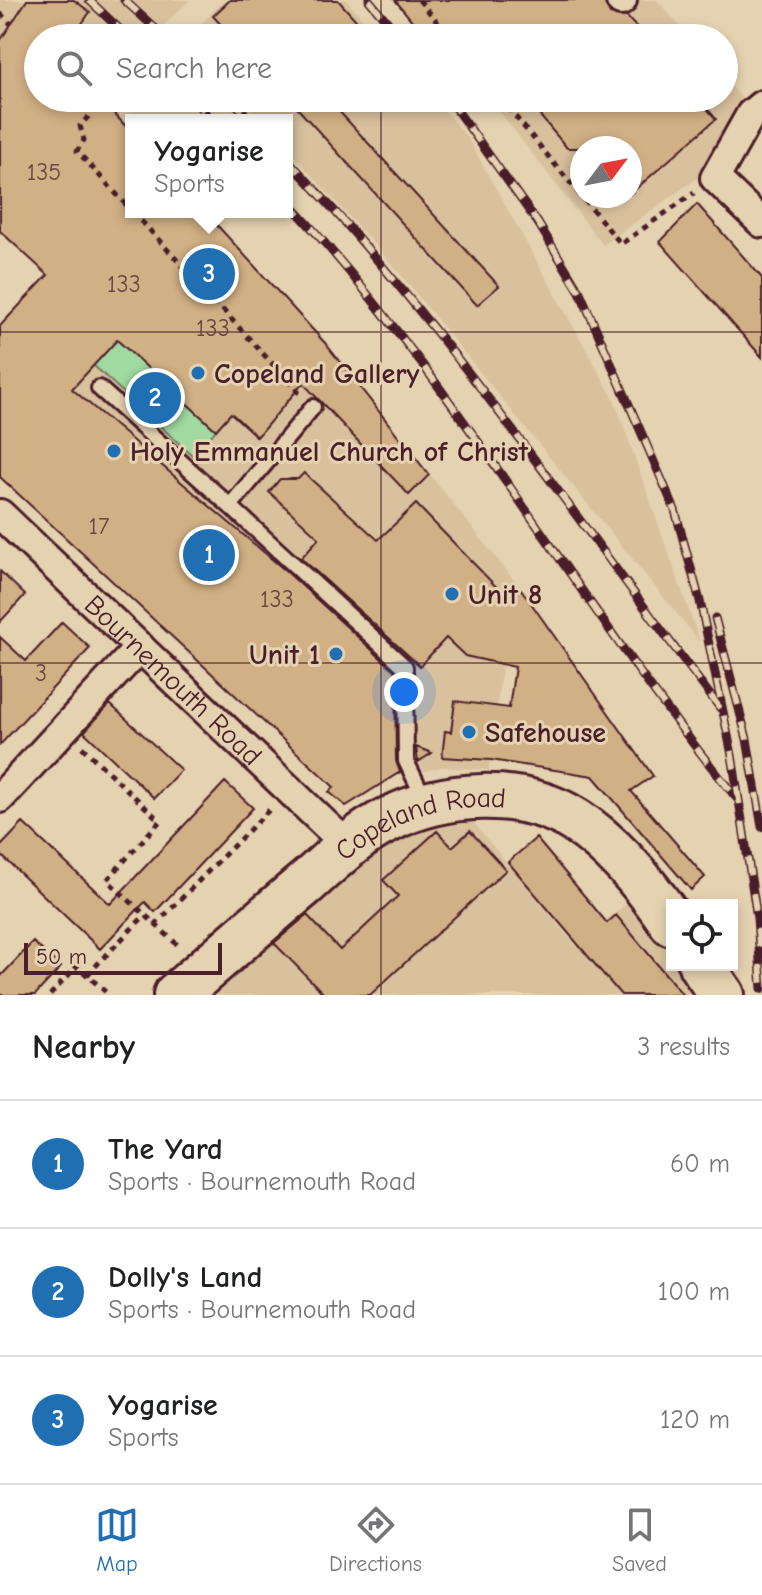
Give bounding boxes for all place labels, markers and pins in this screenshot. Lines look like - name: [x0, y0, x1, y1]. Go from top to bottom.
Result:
- pin: 3: [183, 244, 235, 304]
- place label: Copeland Gallery: [214, 358, 420, 390]
- marker: Copeland Gallery: [189, 364, 207, 382]
- pin: 2: [129, 368, 181, 428]
- place label: Holy Emmanuel Church of Christ: [130, 436, 529, 468]
- marker: Holy Emmanuel Church of Christ: [105, 442, 123, 460]
- pin: 1: [183, 525, 235, 585]
- place label: Unit 8: [468, 579, 542, 611]
- marker: Unit 8: [443, 585, 461, 603]
- place label: Unit 1: [249, 639, 320, 671]
- marker: Unit 1: [327, 645, 345, 663]
- place label: Safehouse: [485, 717, 606, 749]
- marker: Safehouse: [460, 723, 478, 741]

